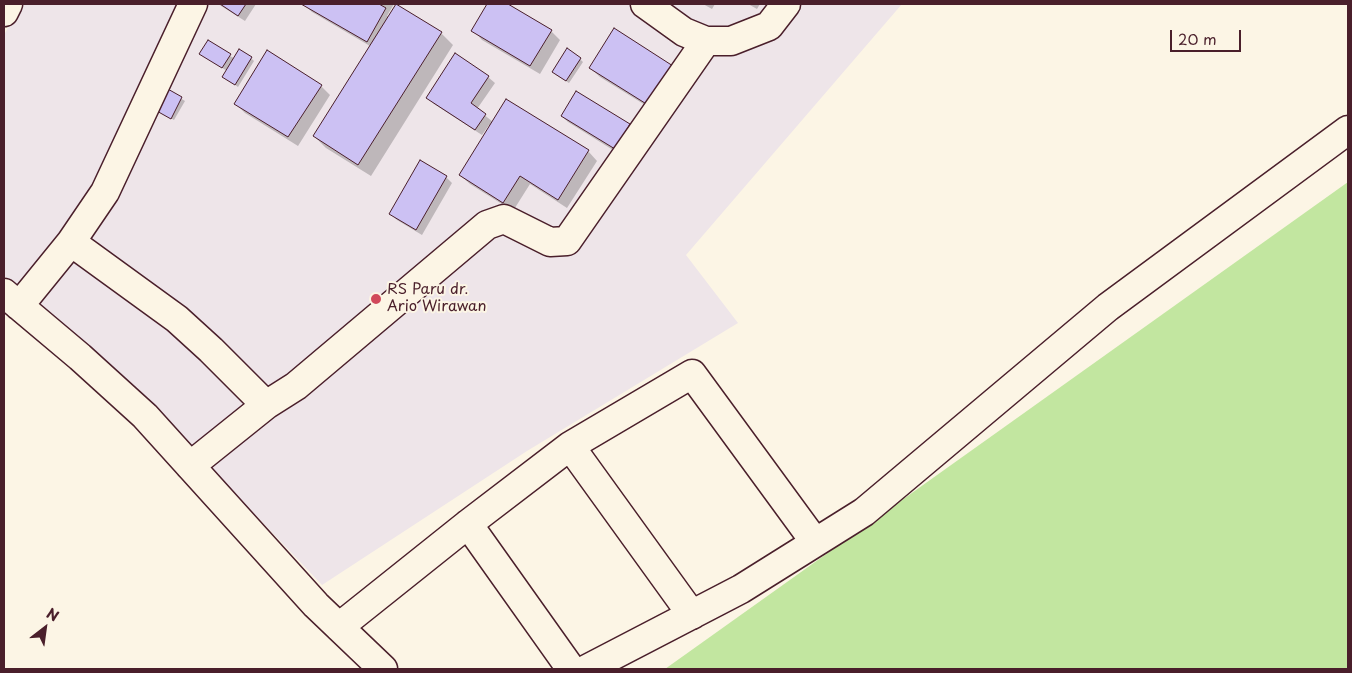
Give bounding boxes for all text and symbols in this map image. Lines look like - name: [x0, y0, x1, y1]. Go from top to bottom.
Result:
- scale bar: [1172, 20, 1243, 52]
- text: 20 m: [1178, 27, 1217, 50]
- place label: RS Paru dr. Ario Wirawan: [387, 281, 486, 316]
- marker: RS Paru dr. Ario Wirawan: [369, 292, 383, 306]
- north arrow: [20, 603, 70, 653]
- text: N: [43, 603, 63, 626]

